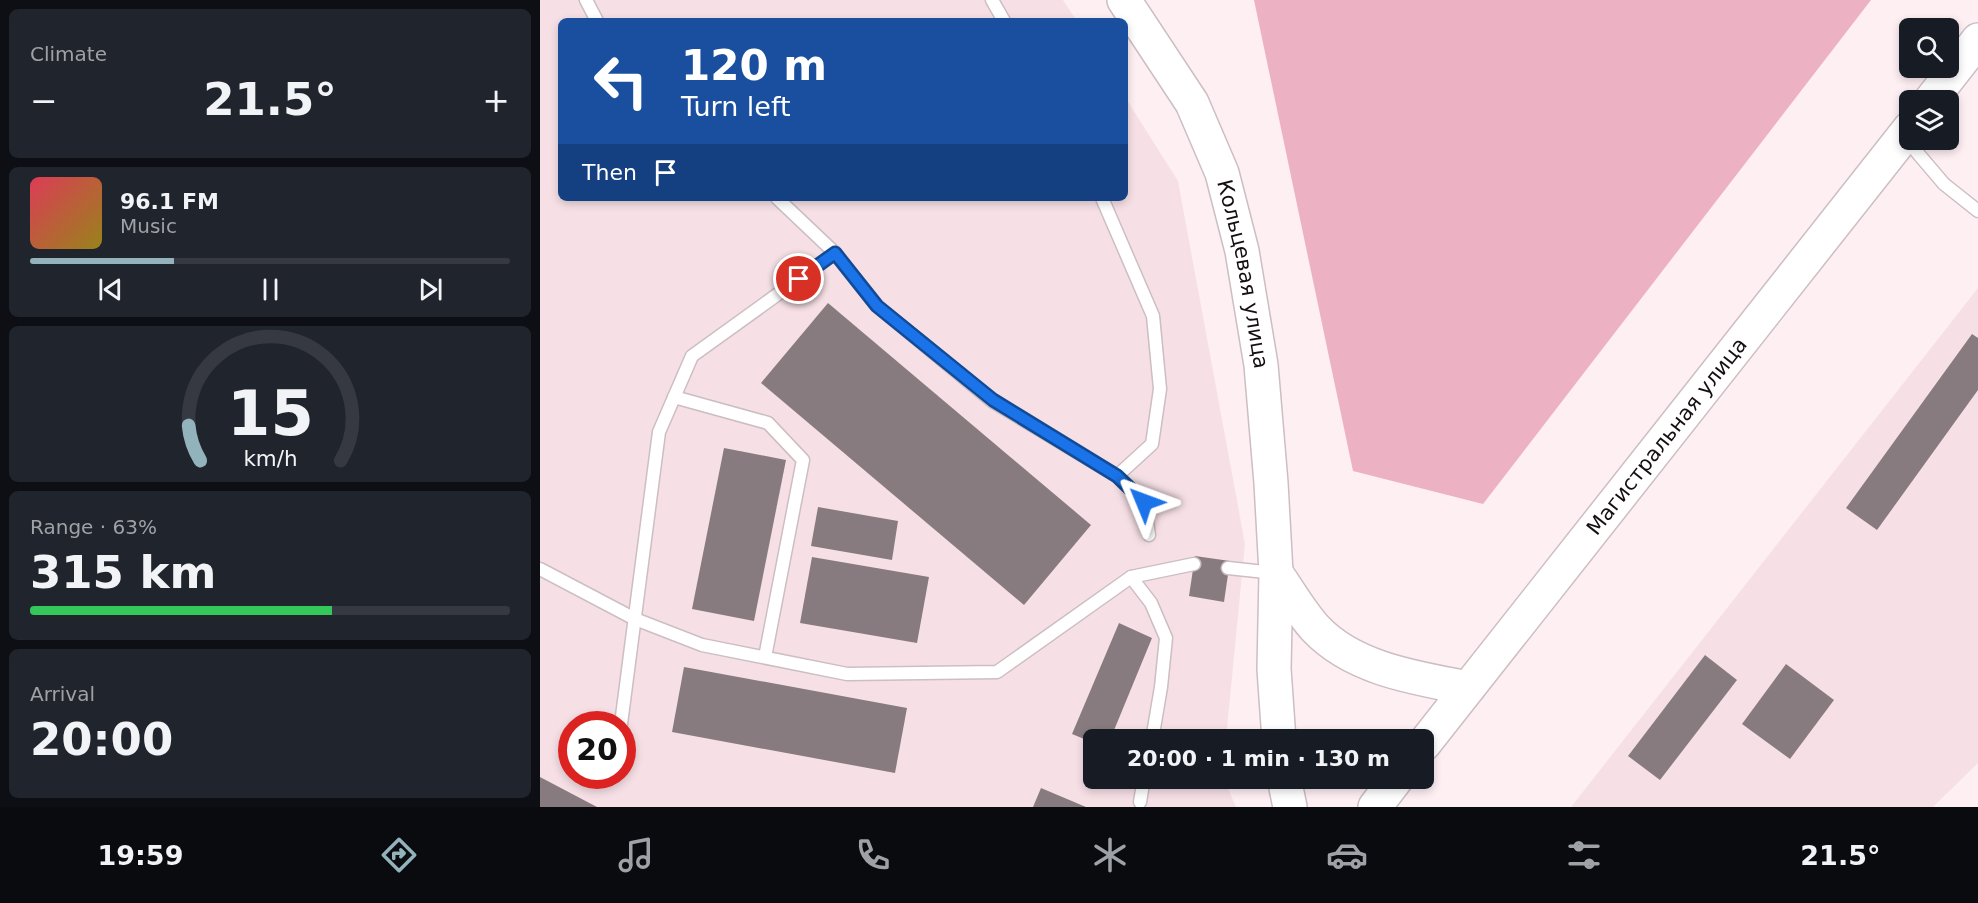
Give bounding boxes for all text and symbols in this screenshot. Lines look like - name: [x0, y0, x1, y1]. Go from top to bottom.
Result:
- map controls: [1899, 18, 1959, 150]
- button: search: [1899, 18, 1959, 78]
- text: 120 m: [681, 41, 827, 90]
- text: Climate: [30, 42, 107, 66]
- icon: left: [582, 42, 660, 120]
- text: 21.5°: [203, 73, 337, 126]
- text: −: [30, 81, 58, 120]
- text: +: [482, 81, 510, 120]
- button: layers: [1899, 90, 1959, 150]
- text: Turn left: [681, 91, 791, 122]
- icon: arrive: [649, 156, 682, 189]
- text: Then: [582, 160, 637, 185]
- street label: Кольцевая улица: [1212, 177, 1273, 370]
- text: 96.1 FM: [120, 189, 219, 214]
- text: Music: [120, 214, 177, 238]
- pin: [773, 253, 824, 304]
- icon: arrive: [782, 262, 815, 295]
- icon: previous: [94, 273, 127, 306]
- icon: pause: [254, 273, 287, 306]
- icon: next: [414, 273, 447, 306]
- street label: Магистральная улица: [1582, 333, 1752, 540]
- text: 15: [227, 377, 313, 450]
- text: km/h: [243, 446, 297, 471]
- position arrow: [1112, 470, 1176, 534]
- text: Range · 63%: [30, 515, 157, 539]
- text: 315 km: [30, 546, 216, 599]
- text: Arrival: [30, 682, 95, 706]
- speed limit sign: 20: [558, 711, 636, 789]
- text: 20:00: [30, 713, 173, 766]
- text: 20:00 · 1 min · 130 m: [1127, 746, 1390, 771]
- icon: directions: [378, 834, 420, 876]
- icon: music: [615, 834, 657, 876]
- icon: phone: [852, 834, 894, 876]
- icon: climate: [1089, 834, 1131, 876]
- icon: car: [1326, 834, 1368, 876]
- icon: filters: [1563, 834, 1605, 876]
- text: 19:59: [97, 840, 183, 871]
- text: 21.5°: [1800, 840, 1880, 871]

